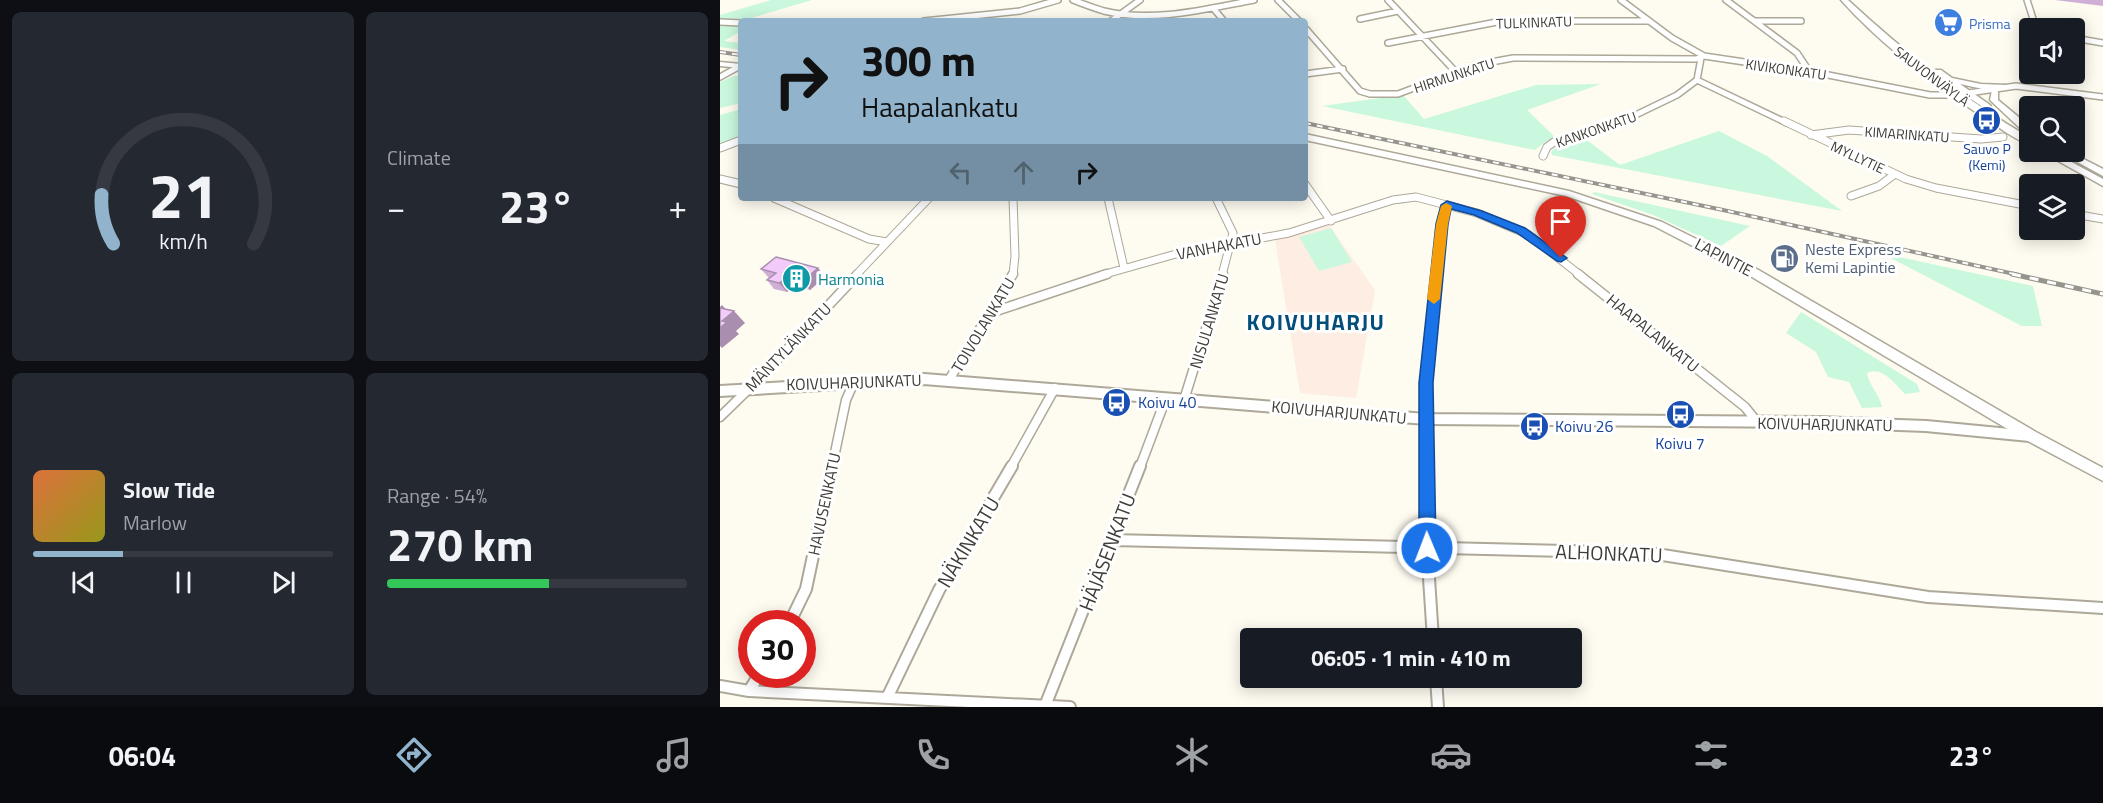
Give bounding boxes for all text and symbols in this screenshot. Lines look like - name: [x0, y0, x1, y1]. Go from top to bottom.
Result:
- supermarket icon: Prisma: [1932, 7, 1964, 39]
- street label: TULKINKATU: [1496, 10, 1572, 34]
- place label: Prisma: [1969, 13, 2010, 34]
- map controls: [2019, 18, 2085, 240]
- button: sound: [2019, 18, 2085, 84]
- text: 300 m: [861, 28, 976, 92]
- street label: SAUVONVÄYLÄ: [1890, 41, 1975, 112]
- icon: right: [762, 42, 840, 120]
- street label: HIRMUNKATU: [1411, 52, 1497, 98]
- street label: KIVIKONKATU: [1744, 53, 1828, 85]
- text: Haapalankatu: [861, 86, 1019, 127]
- button: search: [2019, 96, 2085, 162]
- street label: KANKONKATU: [1553, 105, 1639, 153]
- bus stop icon: Sauvo P (Kemi): [1971, 105, 2003, 137]
- street label: KIMARINKATU: [1864, 121, 1950, 147]
- street label: MYLLYTIE: [1827, 135, 1889, 179]
- place label: Sauvo P (Kemi): [1963, 138, 2011, 175]
- text: Climate: [387, 142, 451, 173]
- text: 21: [148, 147, 218, 242]
- icon: left: [944, 156, 977, 189]
- icon: ahead: [1007, 156, 1040, 189]
- icon: right: [1070, 156, 1103, 189]
- text: 23°: [499, 172, 575, 240]
- button: layers: [2019, 174, 2085, 240]
- text: −: [387, 182, 405, 232]
- text: +: [669, 182, 687, 232]
- pin: [1535, 196, 1586, 258]
- icon: arrive: [1544, 205, 1577, 238]
- text: km/h: [159, 225, 207, 257]
- street label: VANHAKATU: [1174, 226, 1264, 266]
- street label: LAPINTIE: [1691, 232, 1757, 282]
- place label: Neste Express Kemi Lapintie: [1805, 237, 1901, 279]
- fuel station icon: Neste Express Kemi Lapintie: [1768, 242, 1800, 274]
- building icon: Harmonia: [781, 263, 813, 295]
- place label: Harmonia: [818, 267, 884, 291]
- street label: NISULANKATU: [1183, 270, 1235, 372]
- street label: TOIVOLANKATU: [945, 273, 1021, 377]
- street label: HAAPALANKATU: [1602, 288, 1704, 378]
- street label: MÄNTYLÄNKATU: [739, 297, 837, 397]
- district label: KOIVUHARJU: [1247, 305, 1386, 339]
- street label: KOIVUHARJUNKATU: [786, 368, 922, 396]
- bus stop icon: Koivu 40: [1101, 386, 1133, 418]
- place label: Koivu 40: [1138, 390, 1196, 414]
- street label: KOIVUHARJUNKATU: [1271, 394, 1407, 430]
- bus stop icon: Koivu 7: [1664, 399, 1696, 431]
- bus stop icon: Koivu 26: [1518, 410, 1550, 442]
- street label: KOIVUHARJUNKATU: [1757, 411, 1893, 437]
- place label: Koivu 26: [1555, 414, 1613, 438]
- place label: Koivu 7: [1655, 431, 1705, 455]
- street label: HAVUSENKATU: [801, 450, 847, 558]
- text: Slow Tide: [123, 473, 215, 507]
- text: Range · 54%: [387, 480, 487, 511]
- street label: HÄJÄSENKATU: [1070, 489, 1144, 615]
- street label: NÄKINKATU: [929, 491, 1007, 593]
- text: Marlow: [123, 507, 187, 538]
- text: 270 km: [387, 510, 533, 578]
- position arrow: [1395, 516, 1459, 580]
- street label: ALHONKATU: [1555, 536, 1663, 570]
- icon: previous: [67, 566, 100, 599]
- icon: pause: [167, 566, 200, 599]
- icon: next: [267, 566, 300, 599]
- speed limit sign: 30: [738, 610, 816, 688]
- text: 06:05 · 1 min · 410 m: [1311, 641, 1511, 675]
- icon: directions: [393, 734, 435, 776]
- icon: music: [653, 734, 695, 776]
- icon: phone: [912, 734, 954, 776]
- icon: climate: [1171, 734, 1213, 776]
- icon: car: [1430, 734, 1472, 776]
- icon: filters: [1690, 734, 1732, 776]
- text: 06:04: [109, 735, 176, 776]
- text: 23°: [1949, 735, 1994, 776]

